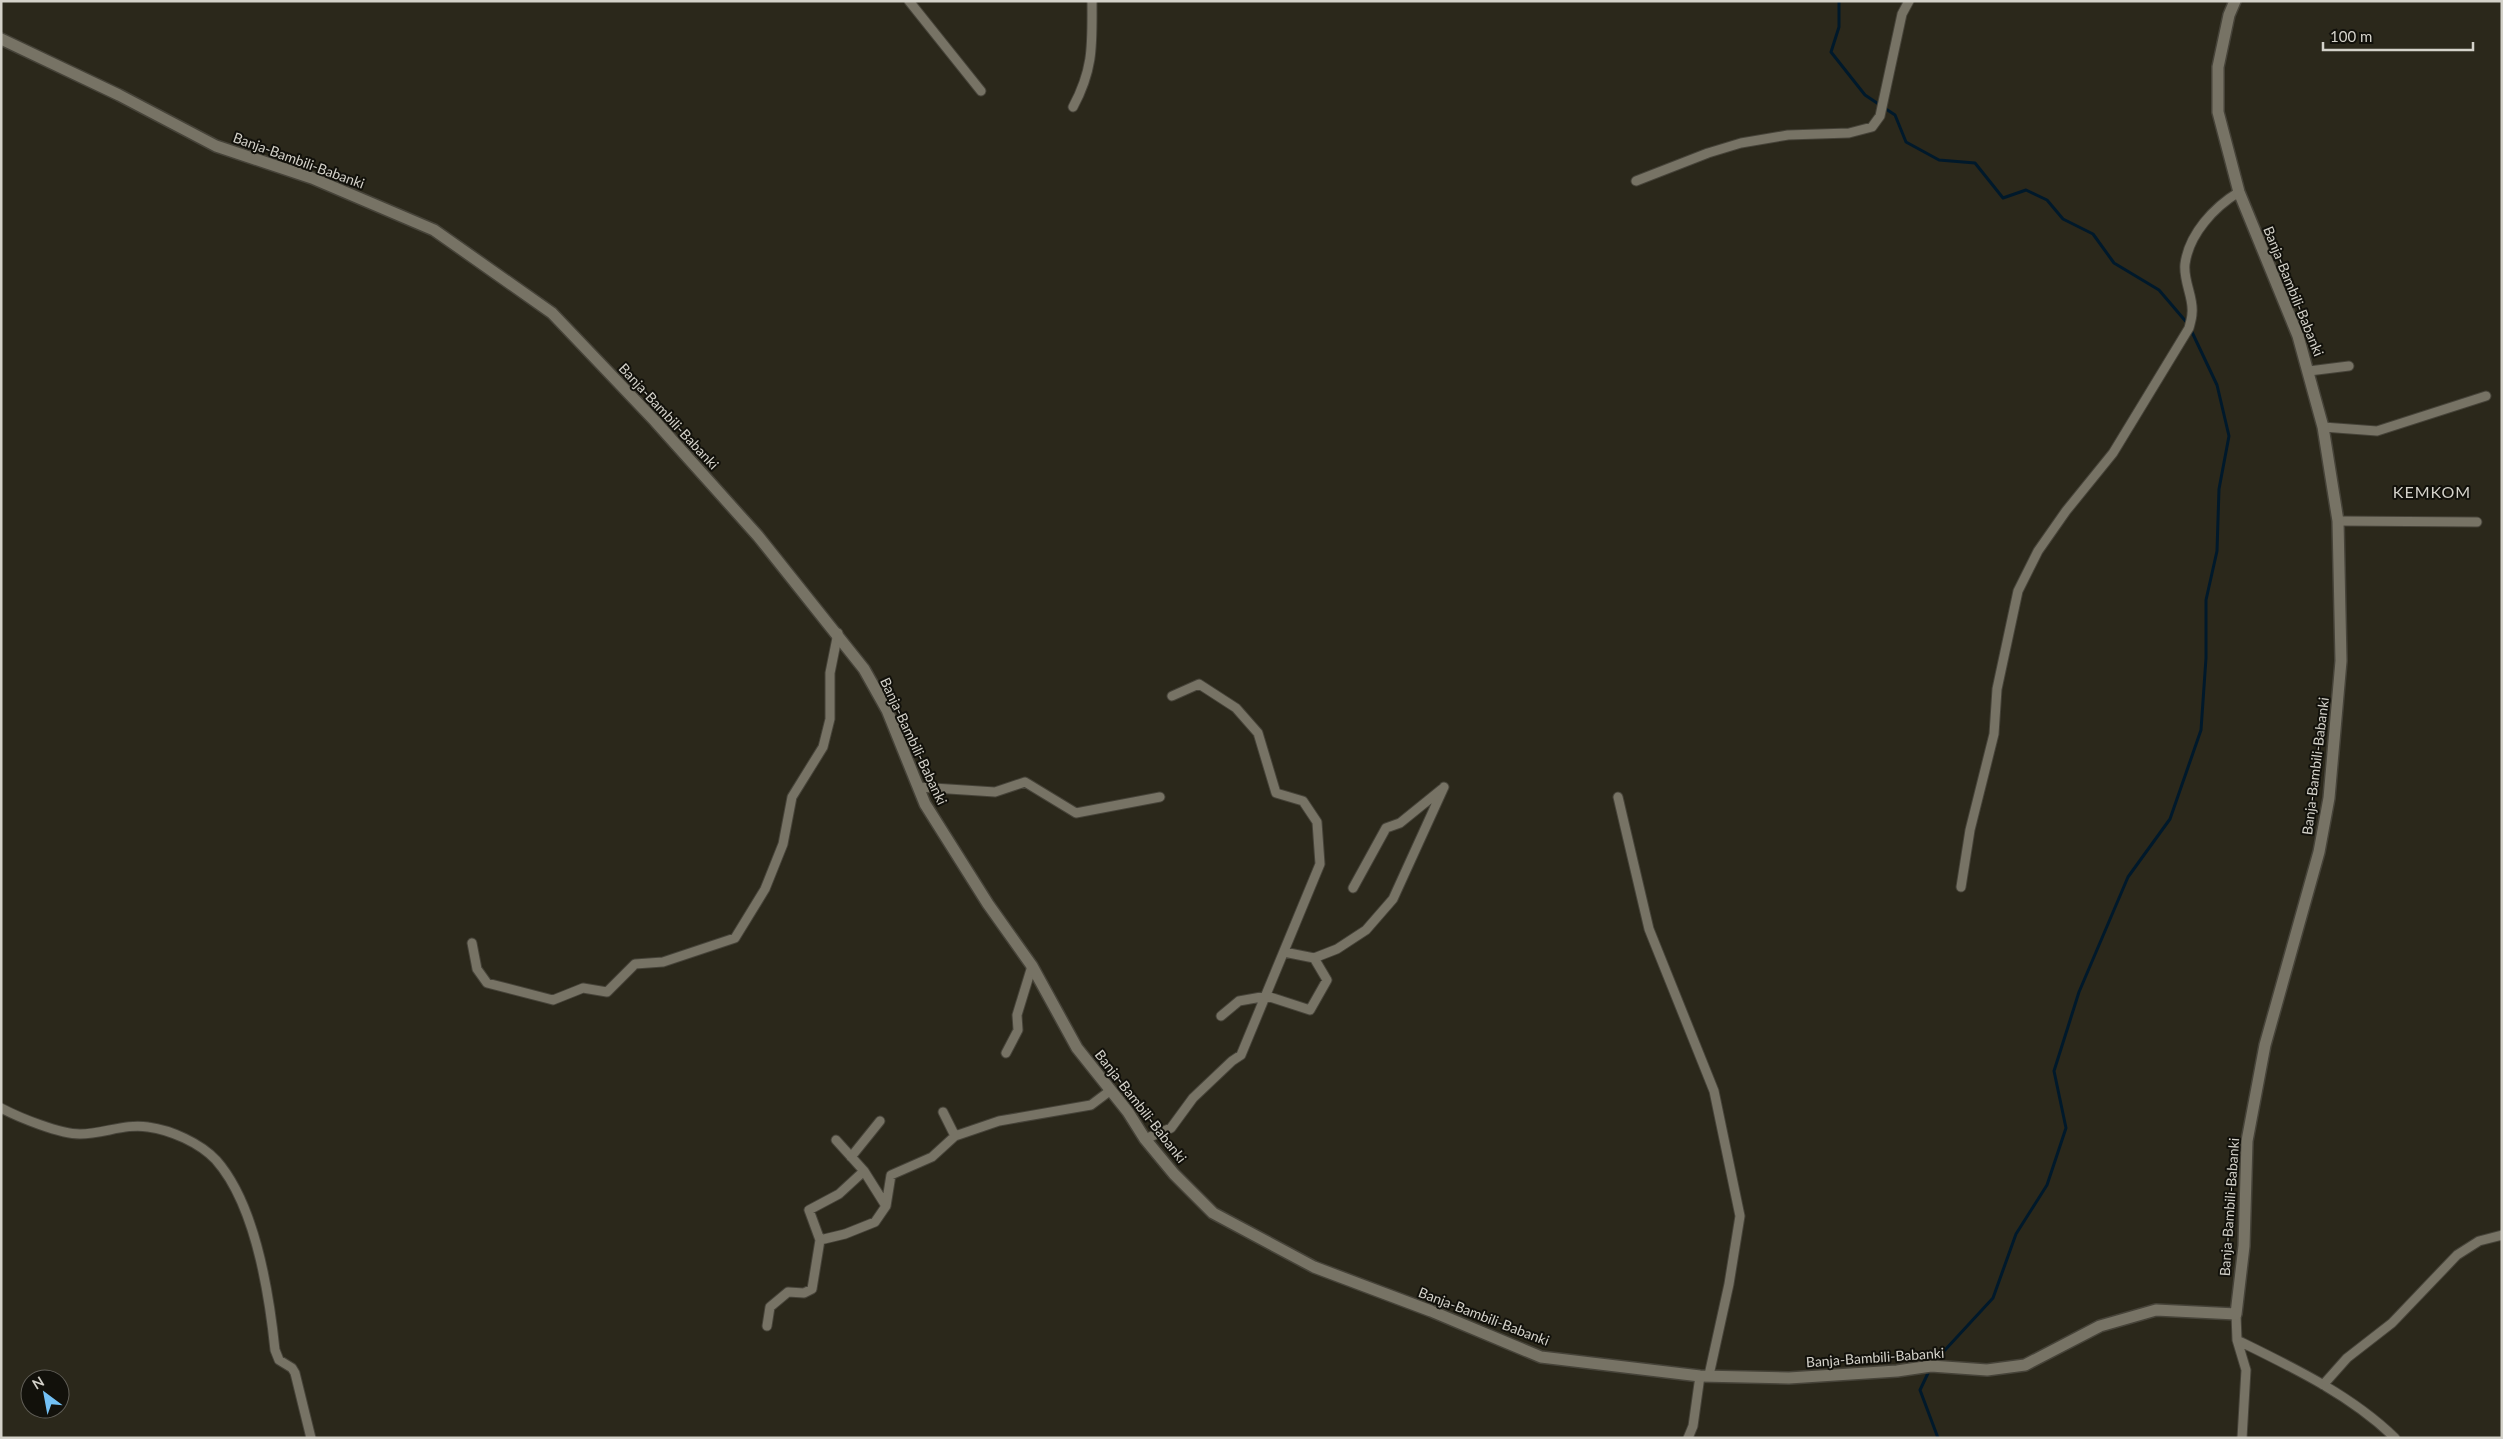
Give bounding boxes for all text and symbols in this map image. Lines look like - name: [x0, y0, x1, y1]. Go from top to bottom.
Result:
- scale bar: [2323, 20, 2473, 52]
- text: 100 m: [2330, 27, 2372, 45]
- street label: Banja-Bambili-Babanki: [231, 128, 367, 192]
- street label: Banja-Bambili-Babanki: [2260, 224, 2328, 358]
- street label: Banja-Bambili-Babanki: [615, 359, 723, 473]
- district label: KEMKOM: [2393, 482, 2471, 501]
- street label: Banja-Bambili-Babanki: [877, 675, 951, 807]
- street label: Banja-Bambili-Babanki: [2298, 696, 2332, 836]
- street label: Banja-Bambili-Babanki: [1092, 1046, 1190, 1166]
- street label: Banja-Bambili-Babanki: [2216, 1137, 2242, 1277]
- street label: Banja-Bambili-Babanki: [1416, 1283, 1552, 1349]
- street label: Banja-Bambili-Babanki: [1805, 1344, 1945, 1370]
- north arrow: [20, 1369, 70, 1419]
- text: N: [29, 1372, 47, 1393]

